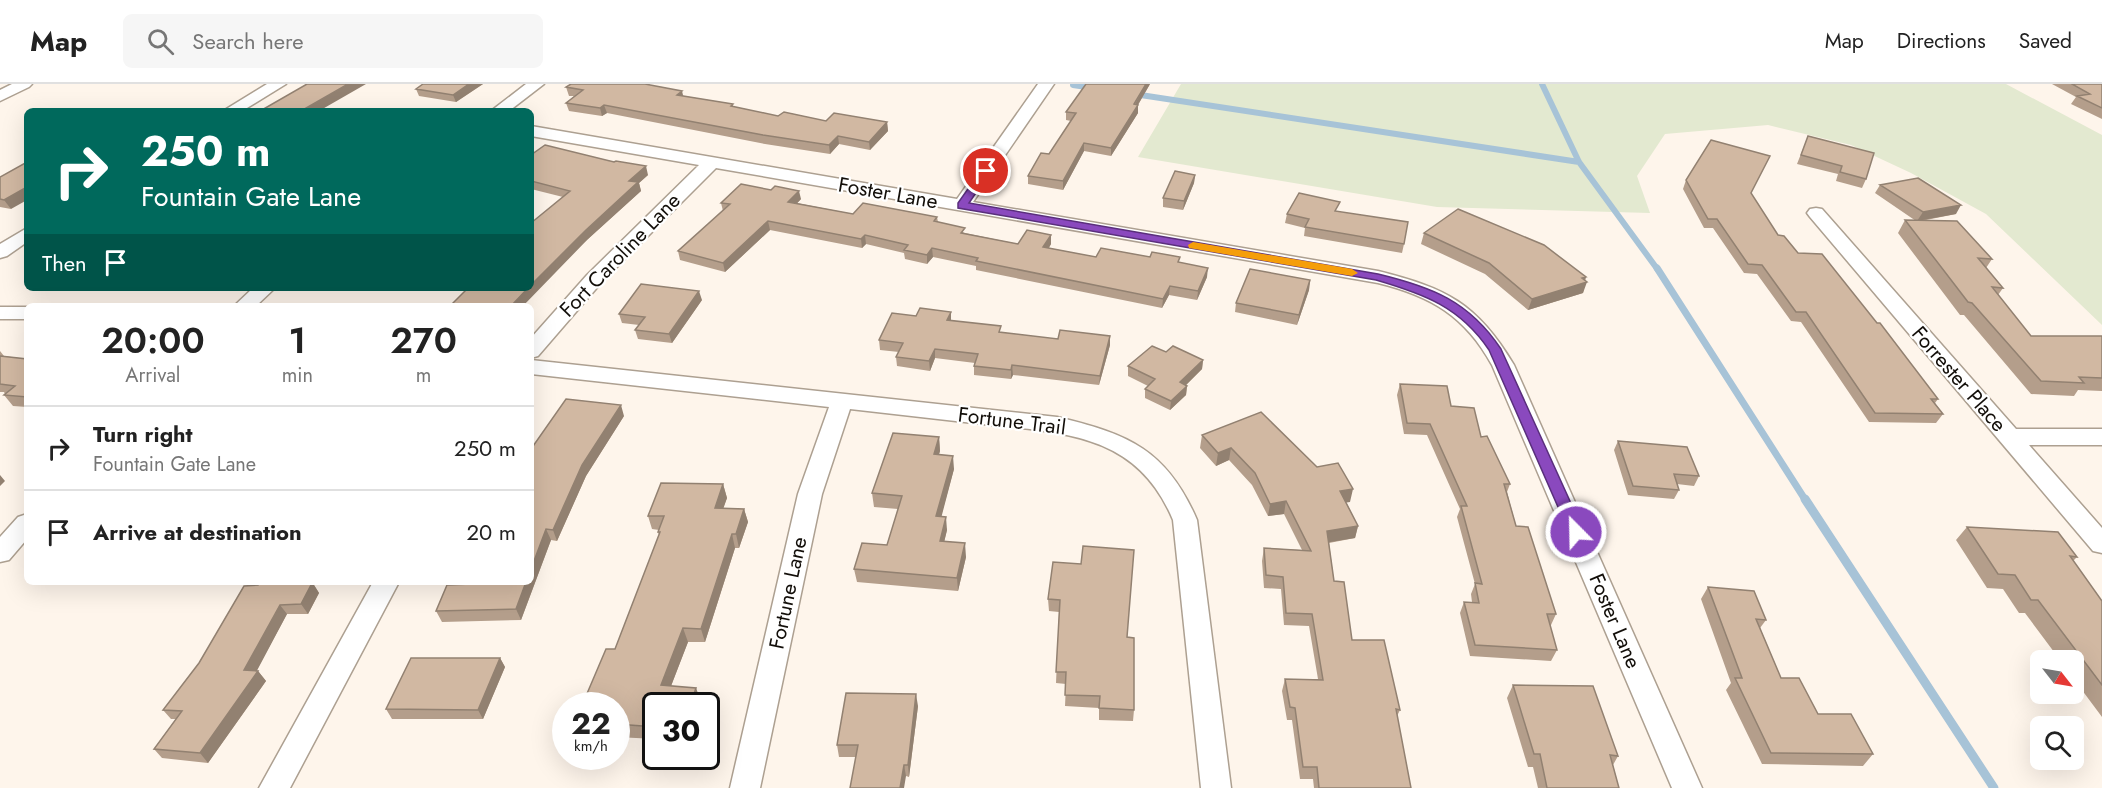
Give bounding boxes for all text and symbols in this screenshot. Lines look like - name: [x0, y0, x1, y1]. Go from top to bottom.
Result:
- search box: [123, 14, 543, 68]
- text: Map: [30, 21, 87, 62]
- icon: search: [144, 25, 177, 58]
- text: Search here: [192, 25, 304, 57]
- text: Map: [1825, 26, 1864, 56]
- text: Directions: [1897, 26, 1986, 56]
- text: Saved: [2019, 26, 2072, 56]
- text: 250 m: [141, 121, 271, 182]
- icon: right: [42, 132, 120, 210]
- pin: [960, 145, 1011, 196]
- icon: arrive: [969, 154, 1002, 187]
- street label: Foster Lane: [836, 169, 940, 217]
- text: Fountain Gate Lane: [141, 177, 361, 216]
- street label: Fort Caroline Lane: [553, 186, 687, 324]
- icon: arrive: [99, 246, 132, 279]
- text: Then: [42, 247, 87, 279]
- text: 20:00: [101, 314, 205, 366]
- text: 1: [289, 314, 306, 366]
- text: 270: [390, 314, 457, 366]
- street label: Forrester Place: [1905, 320, 2014, 439]
- text: Arrival: [125, 361, 180, 390]
- text: min: [282, 361, 313, 390]
- text: m: [416, 361, 431, 390]
- street label: Fortune Trail: [956, 400, 1068, 442]
- text: Turn right: [93, 418, 193, 450]
- icon: right: [42, 432, 75, 465]
- text: 250 m: [454, 432, 516, 464]
- text: Fountain Gate Lane: [93, 450, 256, 479]
- position arrow: [1544, 500, 1608, 564]
- icon: arrive: [42, 516, 75, 549]
- text: Arrive at destination: [93, 516, 302, 548]
- text: 20 m: [467, 516, 516, 548]
- street label: Fortune Lane: [761, 534, 815, 652]
- street label: Foster Lane: [1582, 569, 1649, 673]
- north arrow: [2030, 650, 2084, 704]
- map controls: [2030, 650, 2084, 770]
- speed limit sign: 30: [642, 692, 720, 770]
- text: 22: [571, 702, 611, 745]
- button: search: [2030, 716, 2084, 770]
- text: km/h: [574, 735, 608, 757]

